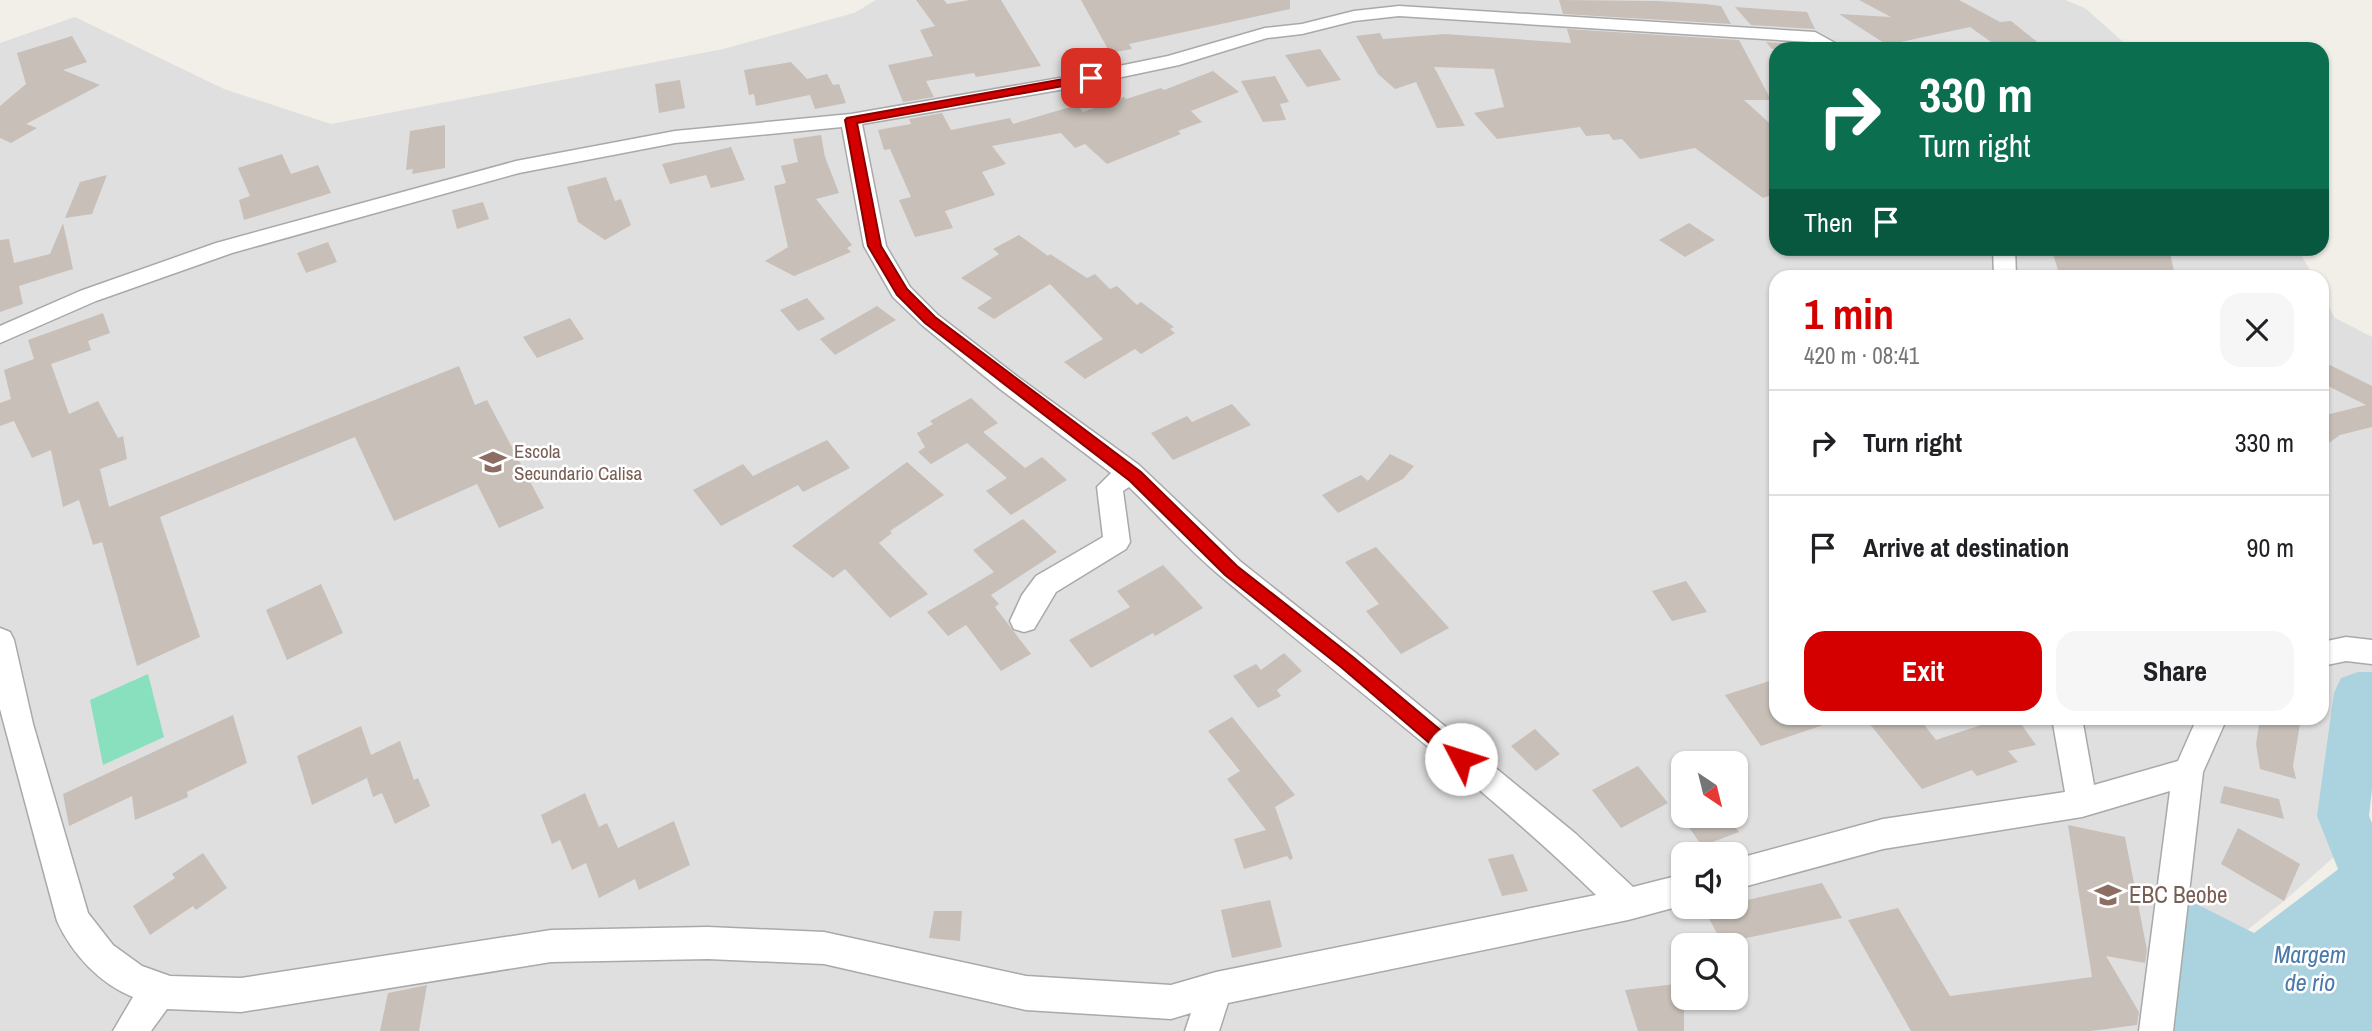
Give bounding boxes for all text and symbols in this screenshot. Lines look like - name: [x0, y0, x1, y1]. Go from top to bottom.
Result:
- pin: [1061, 48, 1121, 108]
- icon: arrive: [1072, 59, 1110, 97]
- text: 330 m: [1919, 61, 2033, 127]
- icon: right: [1804, 70, 1895, 161]
- text: Turn right: [1919, 124, 2031, 167]
- icon: arrive: [1867, 203, 1905, 241]
- text: Then: [1804, 205, 1853, 240]
- text: 1 min: [1804, 286, 1894, 342]
- button: close: [2220, 293, 2294, 367]
- text: 420 m · 08:41: [1804, 340, 1919, 371]
- icon: right: [1804, 424, 1842, 462]
- text: Turn right: [1863, 425, 1962, 460]
- text: 330 m: [2235, 425, 2294, 460]
- place label: Escola Secundario Calisa: [514, 438, 643, 486]
- school or university icon: Escola Secundario Calisa: [478, 447, 508, 477]
- icon: arrive: [1804, 529, 1842, 567]
- text: Arrive at destination: [1863, 530, 2069, 565]
- text: 90 m: [2247, 530, 2294, 565]
- button: Exit: [1804, 631, 2042, 711]
- button: Share: [2056, 631, 2294, 711]
- position arrow: [1424, 722, 1498, 796]
- north arrow: [1671, 751, 1748, 828]
- map controls: [1671, 751, 1748, 1010]
- button: sound: [1671, 842, 1748, 919]
- place label: EBC Beobe: [2129, 879, 2228, 910]
- school or university icon: EBC Beobe: [2093, 880, 2123, 910]
- button: search: [1671, 933, 1748, 1010]
- water label: Margem de rio: [2274, 938, 2346, 998]

